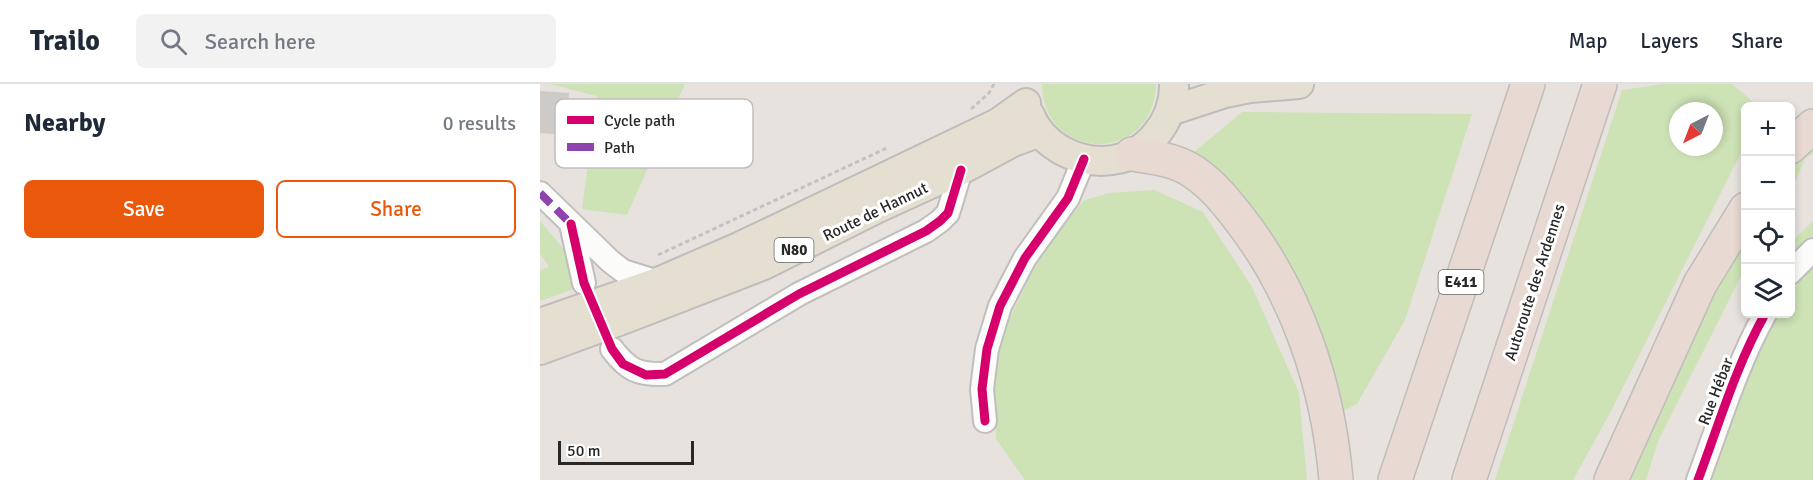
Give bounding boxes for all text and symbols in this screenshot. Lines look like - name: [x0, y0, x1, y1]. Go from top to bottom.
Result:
- search box: [136, 14, 556, 68]
- text: Trailo: [30, 24, 100, 58]
- icon: search: [157, 25, 190, 58]
- text: Search here: [205, 28, 316, 55]
- text: Map: [1569, 28, 1607, 54]
- text: Layers: [1640, 28, 1698, 54]
- text: Share: [1731, 28, 1783, 54]
- legend: [555, 99, 753, 168]
- north arrow: [1669, 102, 1723, 156]
- map controls: [1741, 102, 1795, 318]
- button: +: [1741, 102, 1795, 156]
- text: Nearby: [24, 107, 105, 139]
- text: 0 results: [443, 111, 516, 136]
- text: Cycle path: [604, 111, 675, 131]
- text: Path: [604, 138, 635, 158]
- button: −: [1741, 156, 1795, 210]
- street label: Route de Hannut: [820, 178, 931, 246]
- button: Save: [24, 180, 264, 238]
- button: Share: [276, 180, 516, 238]
- street label: Autoroute des Ardennes: [1500, 202, 1570, 363]
- button: locate: [1741, 210, 1795, 264]
- road number: N80: [774, 238, 814, 262]
- button: layers: [1741, 264, 1795, 318]
- road number: E411: [1438, 270, 1484, 294]
- street label: Rue Hébar: [1694, 355, 1738, 428]
- scale bar: [558, 438, 694, 466]
- text: 50 m: [567, 441, 601, 461]

